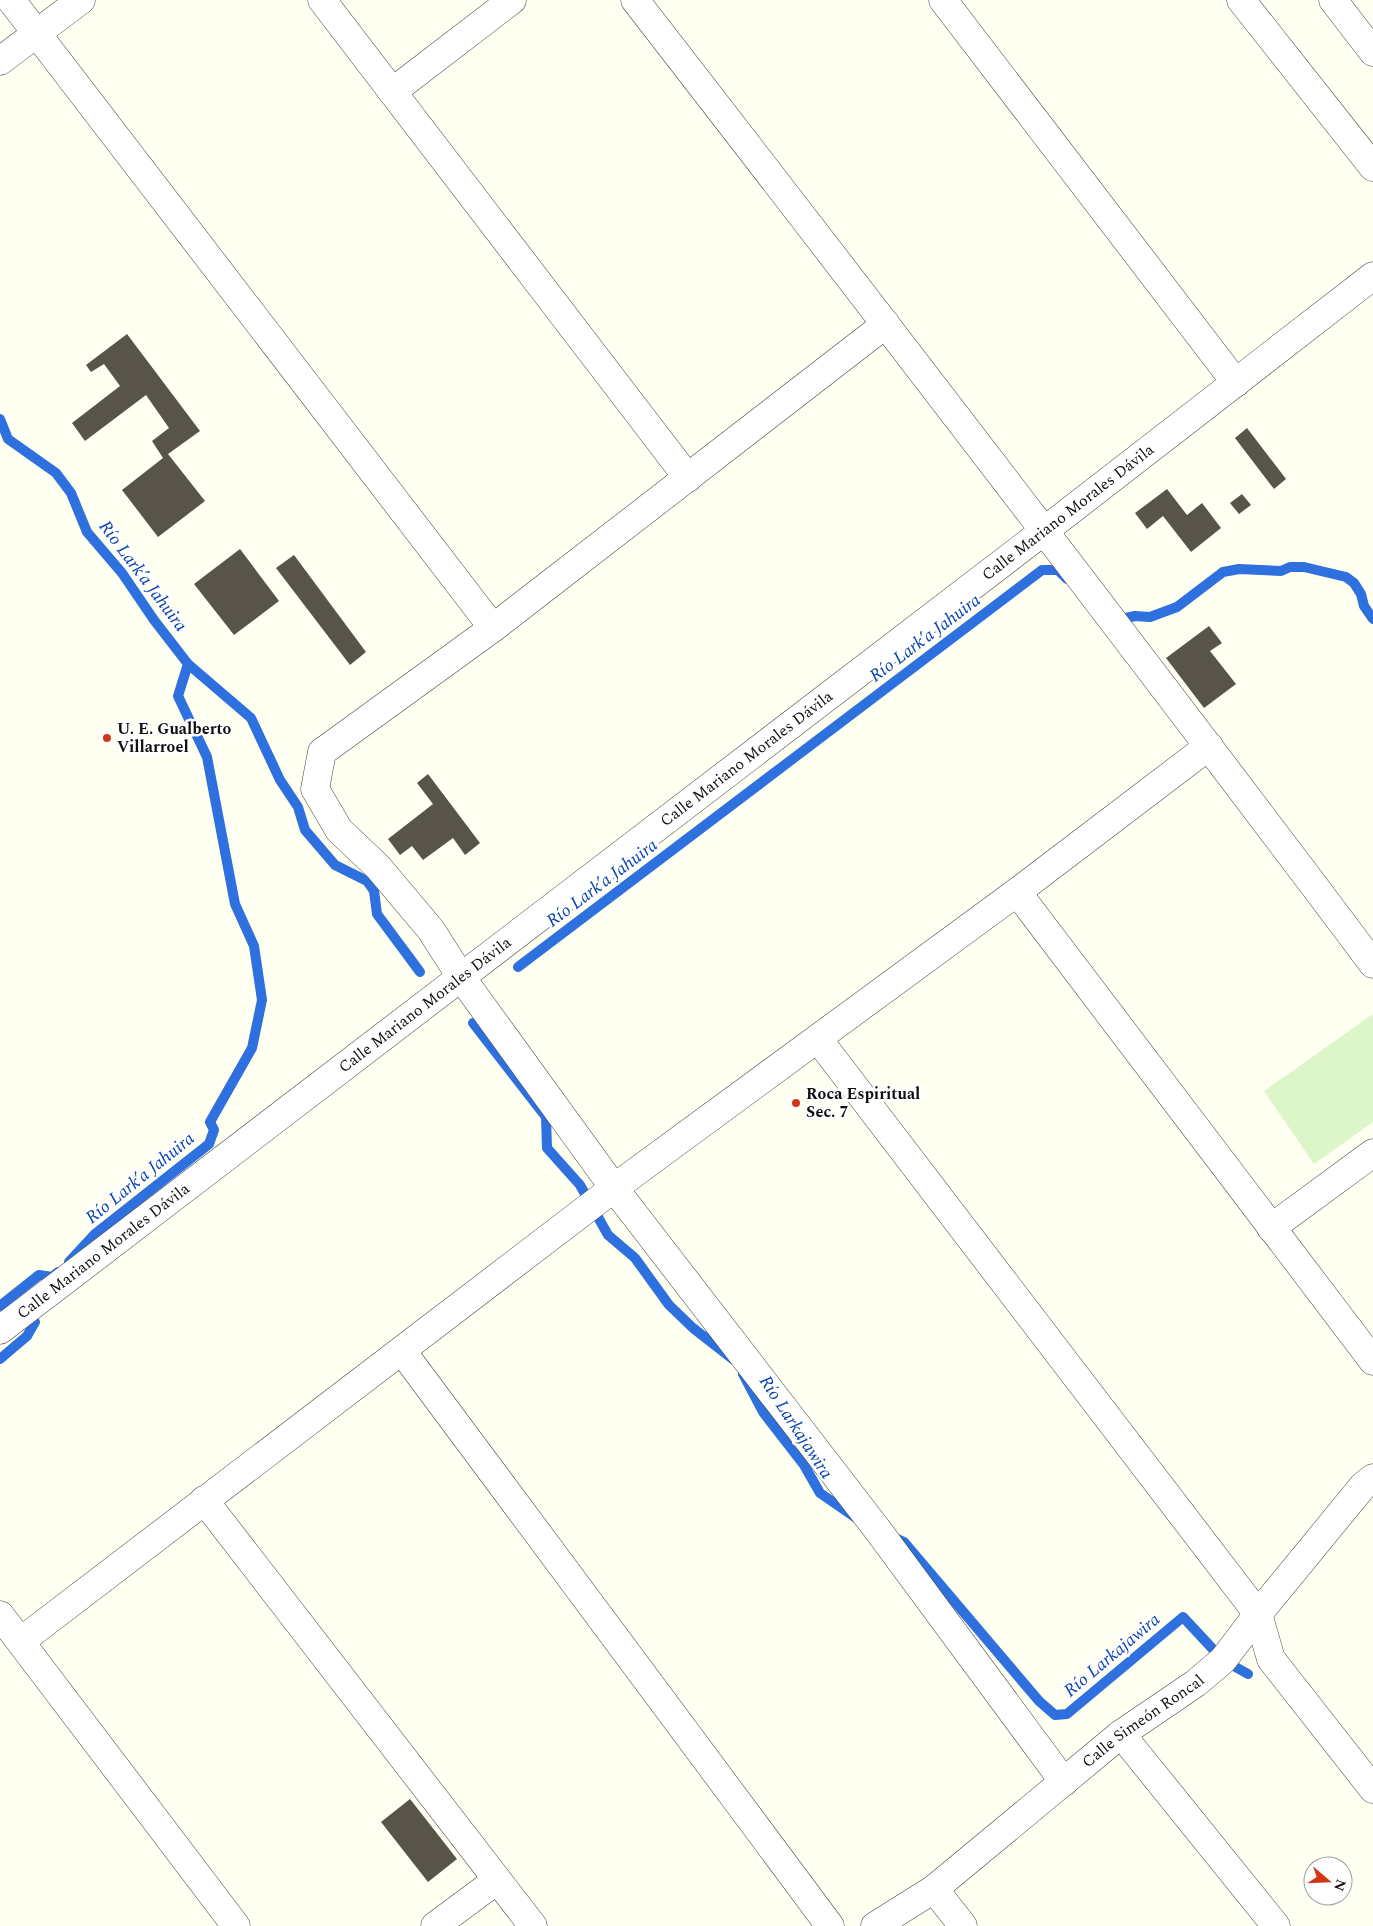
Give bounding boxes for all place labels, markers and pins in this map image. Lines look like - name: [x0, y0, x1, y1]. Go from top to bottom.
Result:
- place label: U. E. Gualberto Villarroel: [117, 717, 232, 759]
- marker: U. E. Gualberto Villarroel: [101, 732, 113, 744]
- place label: Roca Espiritual Sec. 7: [806, 1082, 920, 1124]
- marker: Roca Espiritual Sec. 7: [790, 1097, 802, 1109]

